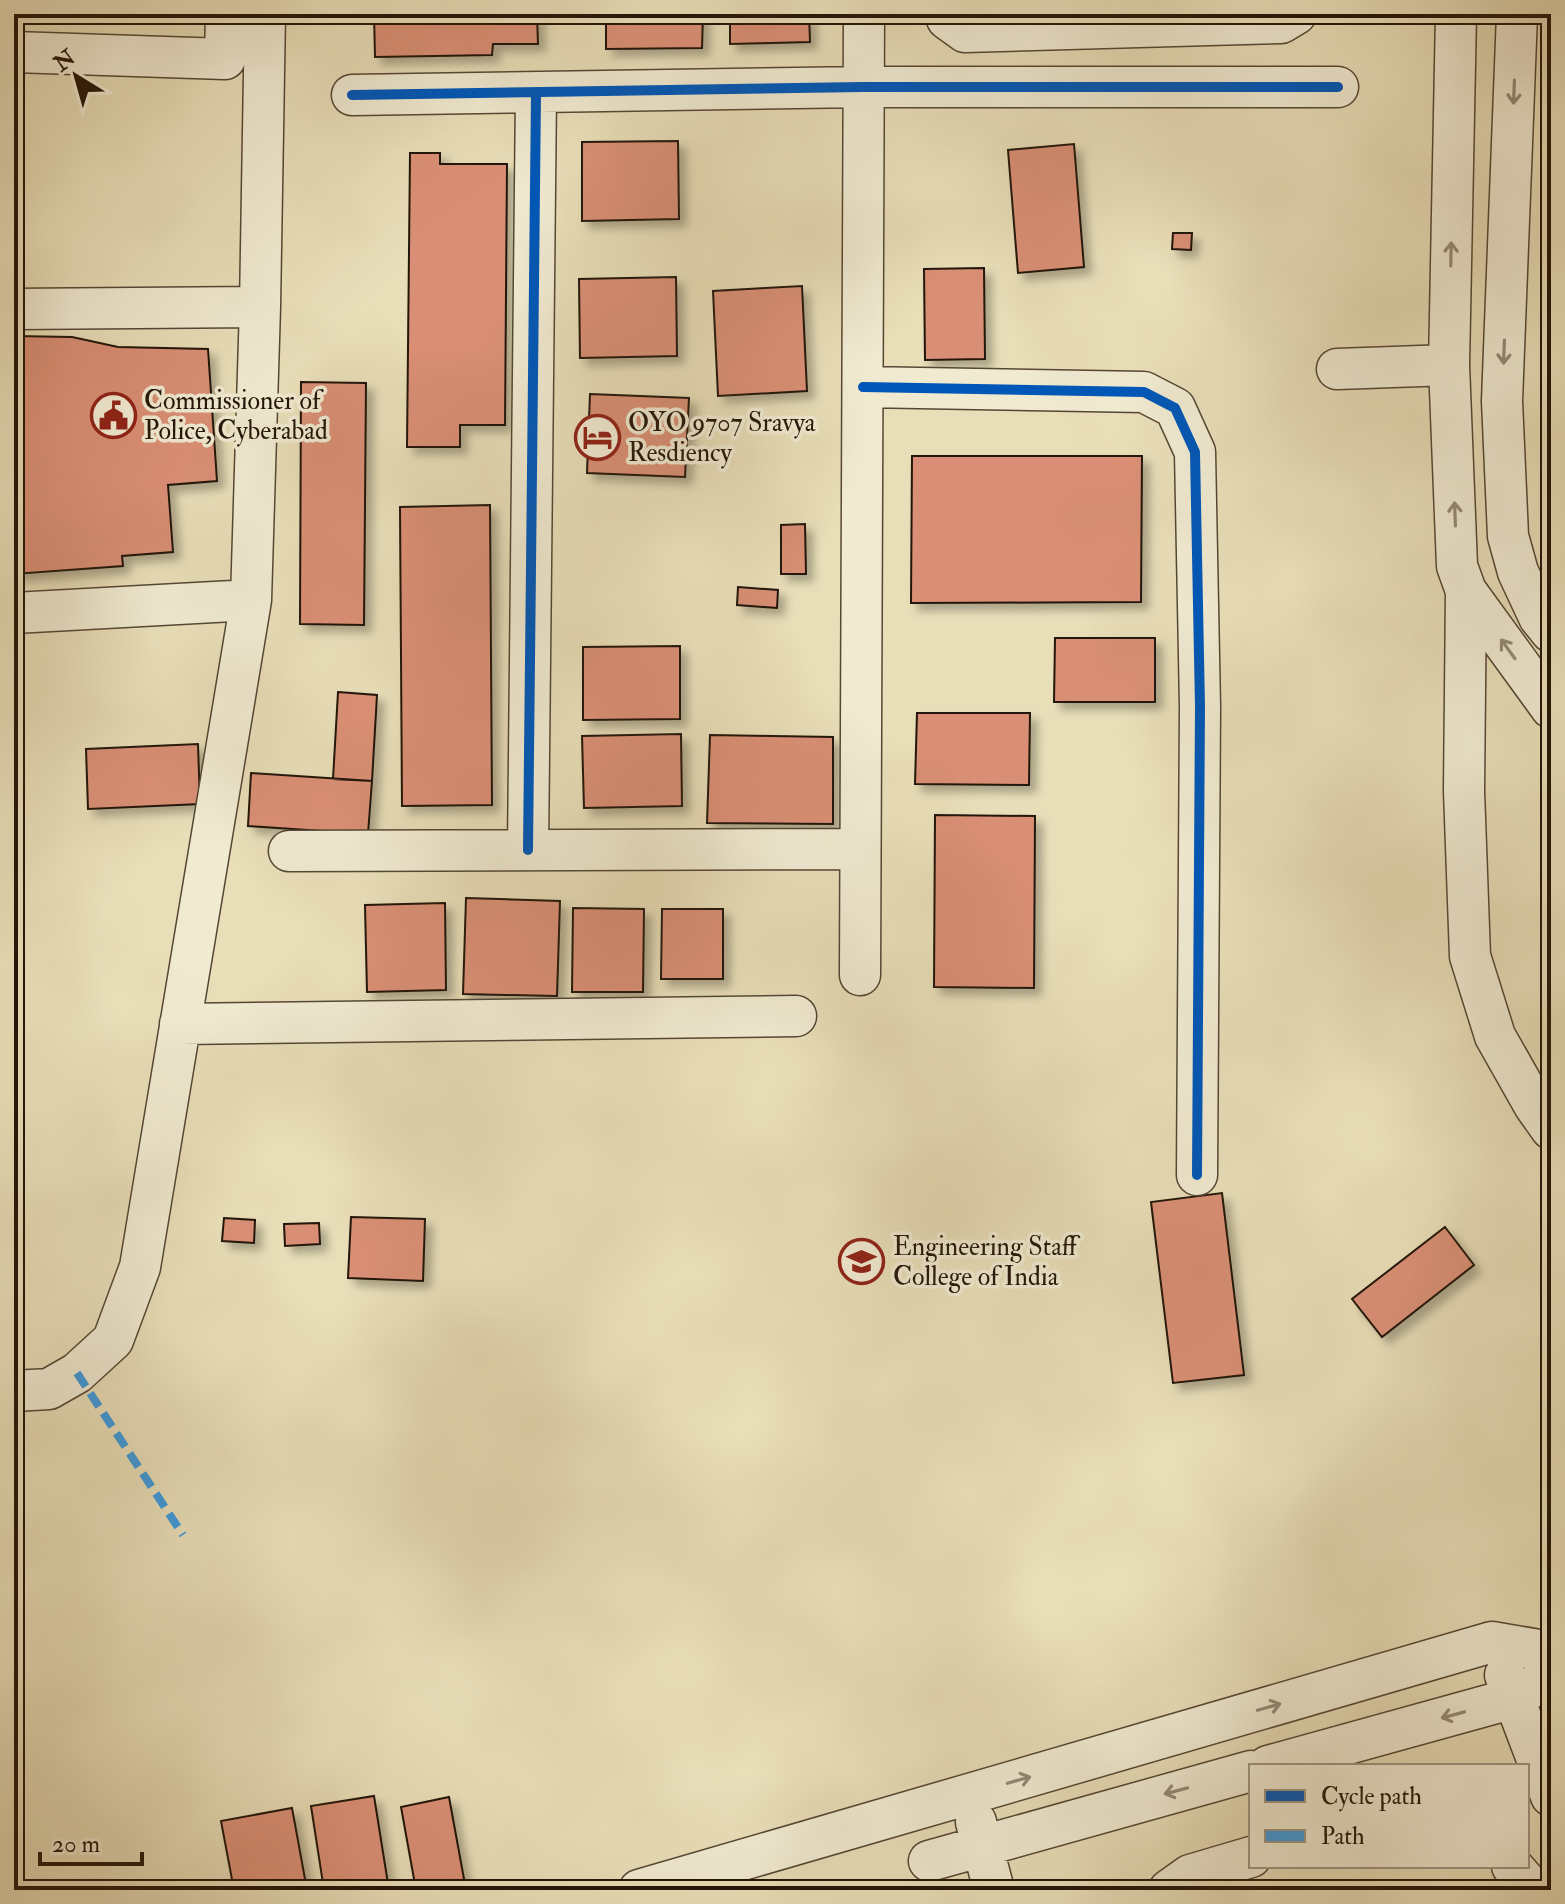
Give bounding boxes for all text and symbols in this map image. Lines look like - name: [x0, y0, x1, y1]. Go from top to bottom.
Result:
- north arrow: [36, 36, 116, 116]
- text: N: [47, 44, 81, 79]
- one-way arrow: [1506, 78, 1521, 105]
- one-way arrow: [1444, 241, 1459, 268]
- one-way arrow: [1496, 338, 1511, 365]
- place label: Commissioner of Police, Cyberabad: [144, 385, 328, 447]
- public building icon: Commissioner of Police, Cyberabad: [89, 391, 137, 439]
- place label: OYO 9707 Sravya Resdiency: [628, 407, 816, 469]
- hotel icon: OYO 9707 Sravya Resdiency: [573, 413, 621, 461]
- one-way arrow: [1448, 501, 1463, 528]
- one-way arrow: [1500, 639, 1517, 661]
- place label: Engineering Staff College of India: [893, 1231, 1081, 1293]
- school or university icon: Engineering Staff College of India: [838, 1237, 886, 1285]
- one-way arrow: [1256, 1699, 1282, 1714]
- one-way arrow: [1441, 1708, 1467, 1723]
- legend: [1249, 1764, 1529, 1868]
- one-way arrow: [1006, 1772, 1032, 1787]
- text: Cycle path: [1321, 1781, 1422, 1812]
- one-way arrow: [1163, 1785, 1189, 1800]
- scale bar: [40, 1816, 142, 1866]
- text: Path: [1321, 1821, 1365, 1852]
- text: 20 m: [52, 1829, 101, 1860]

